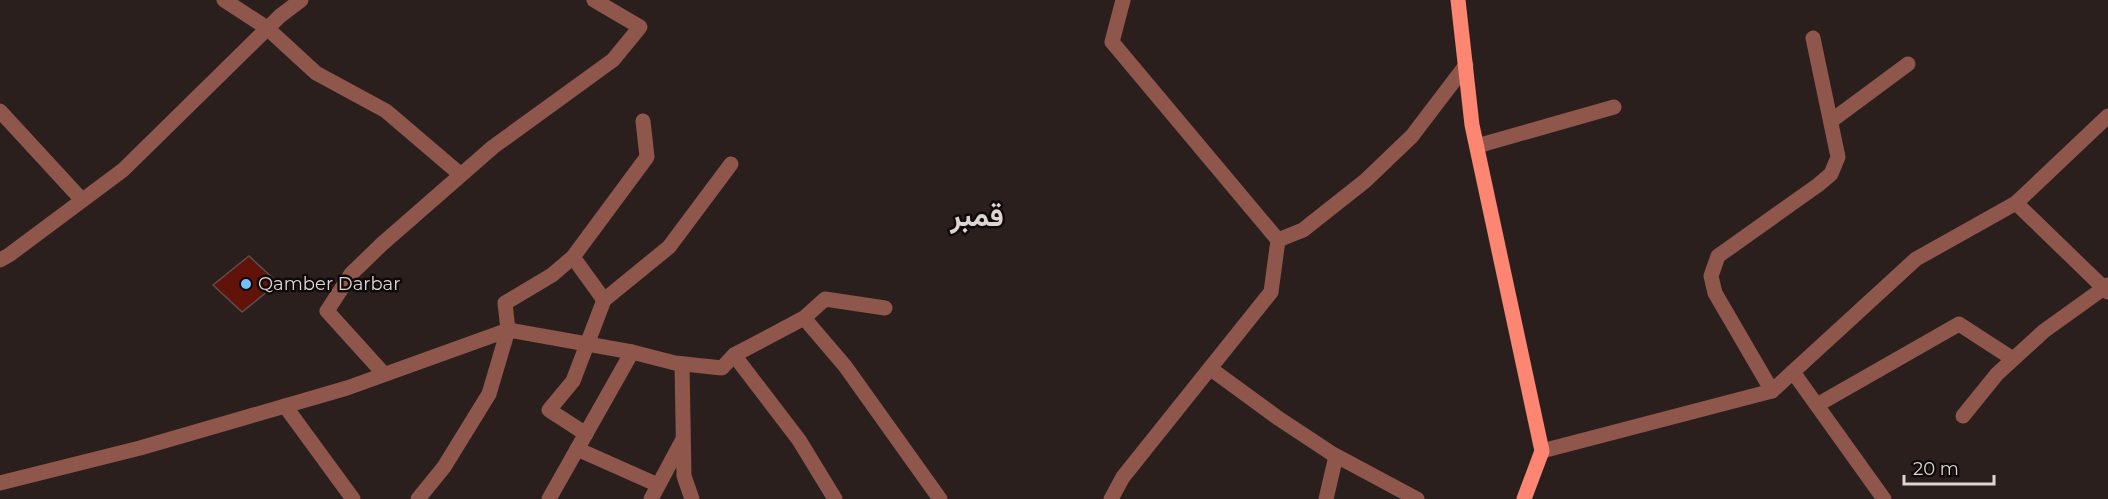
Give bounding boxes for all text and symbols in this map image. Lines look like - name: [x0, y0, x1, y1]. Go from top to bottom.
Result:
- district label: قمبر: [949, 197, 1004, 234]
- place label: Qamber Darbar: [258, 273, 400, 295]
- marker: Qamber Darbar: [239, 277, 253, 291]
- scale bar: [1904, 448, 1994, 486]
- text: 20 m: [1913, 458, 1959, 480]

